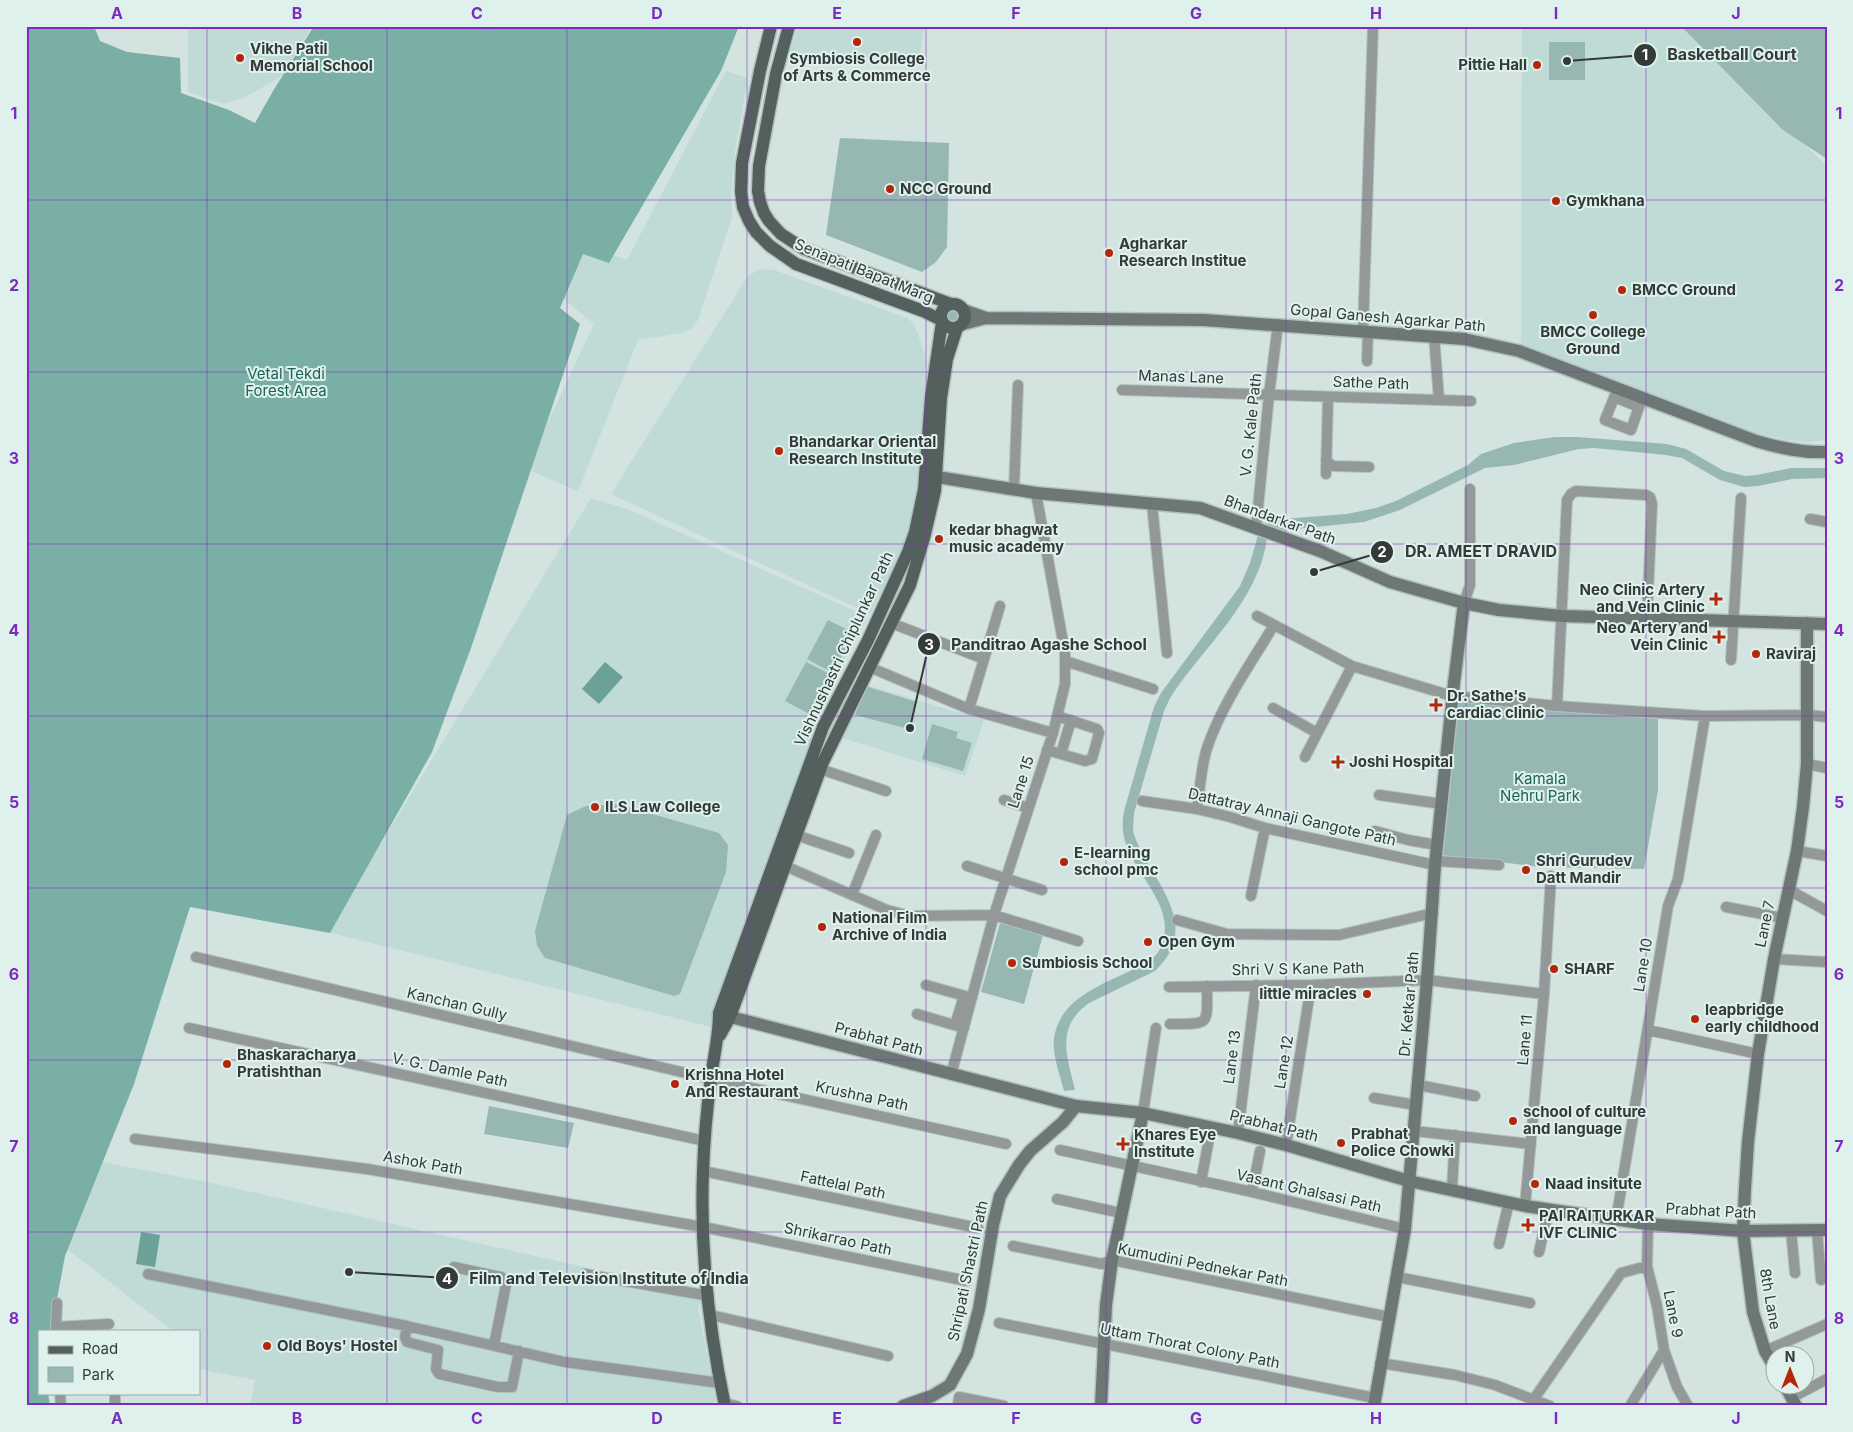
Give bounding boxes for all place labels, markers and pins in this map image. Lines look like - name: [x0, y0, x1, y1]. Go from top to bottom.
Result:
- marker: Symbiosis College of Arts & Commerce: [851, 36, 863, 48]
- place label: Vikhe Patil Memorial School: [250, 39, 373, 75]
- callout: Basketball Court: [1632, 39, 1807, 70]
- place label: Symbiosis College of Arts & Commerce: [783, 49, 931, 85]
- marker: Vikhe Patil Memorial School: [234, 52, 246, 64]
- place label: Pittie Hall: [1458, 55, 1527, 74]
- marker: Pittie Hall: [1531, 59, 1543, 71]
- place label: NCC Ground: [900, 179, 992, 198]
- marker: NCC Ground: [884, 183, 896, 195]
- place label: Gymkhana: [1566, 191, 1645, 210]
- marker: Gymkhana: [1550, 195, 1562, 207]
- place label: Agharkar Research Institue: [1119, 234, 1247, 270]
- marker: Agharkar Research Institue: [1103, 247, 1115, 259]
- place label: BMCC Ground: [1632, 280, 1736, 299]
- marker: BMCC Ground: [1616, 284, 1628, 296]
- marker: BMCC College Ground: [1587, 309, 1599, 321]
- place label: BMCC College Ground: [1540, 322, 1646, 358]
- place label: Bhandarkar Oriental Research Institute: [789, 432, 936, 468]
- marker: Bhandarkar Oriental Research Institute: [773, 445, 785, 457]
- place label: kedar bhagwat music academy: [949, 520, 1064, 556]
- marker: kedar bhagwat music academy: [933, 533, 945, 545]
- callout: DR. AMEET DRAVID: [1369, 536, 1567, 567]
- place label: Neo Clinic Artery and Vein Clinic: [1580, 580, 1705, 616]
- marker: Neo Clinic Artery and Vein Clinic: [1709, 592, 1723, 606]
- place label: Neo Artery and Vein Clinic: [1597, 618, 1708, 654]
- callout: Panditrao Agashe School: [916, 629, 1157, 660]
- marker: Neo Artery and Vein Clinic: [1712, 630, 1726, 644]
- place label: Raviraj: [1766, 644, 1816, 663]
- marker: Raviraj: [1750, 648, 1762, 660]
- place label: Dr. Sathe's cardiac clinic: [1447, 686, 1544, 722]
- marker: Dr. Sathe's cardiac clinic: [1429, 698, 1443, 712]
- place label: Joshi Hospital: [1349, 752, 1453, 771]
- marker: Joshi Hospital: [1331, 755, 1345, 769]
- place label: ILS Law College: [605, 797, 720, 816]
- marker: ILS Law College: [589, 801, 601, 813]
- place label: E-learning school pmc: [1074, 843, 1159, 879]
- place label: Shri Gurudev Datt Mandir: [1536, 851, 1632, 887]
- marker: E-learning school pmc: [1058, 856, 1070, 868]
- marker: Shri Gurudev Datt Mandir: [1520, 864, 1532, 876]
- place label: National Film Archive of India: [832, 908, 947, 944]
- marker: National Film Archive of India: [816, 921, 828, 933]
- place label: Open Gym: [1158, 932, 1235, 951]
- marker: Open Gym: [1142, 936, 1154, 948]
- place label: Sumbiosis School: [1022, 953, 1152, 972]
- marker: Sumbiosis School: [1006, 957, 1018, 969]
- place label: SHARF: [1564, 959, 1615, 978]
- marker: SHARF: [1548, 963, 1560, 975]
- place label: little miracles: [1259, 984, 1357, 1003]
- marker: little miracles: [1361, 988, 1373, 1000]
- place label: leapbridge early childhood: [1705, 1000, 1819, 1036]
- marker: leapbridge early childhood: [1689, 1013, 1701, 1025]
- place label: Bhaskaracharya Pratishthan: [237, 1045, 356, 1081]
- marker: Bhaskaracharya Pratishthan: [221, 1058, 233, 1070]
- place label: Krishna Hotel And Restaurant: [685, 1065, 799, 1101]
- marker: Krishna Hotel And Restaurant: [669, 1078, 681, 1090]
- place label: school of culture and language: [1523, 1102, 1646, 1138]
- marker: school of culture and language: [1507, 1115, 1519, 1127]
- place label: Prabhat Police Chowki: [1351, 1124, 1454, 1160]
- place label: Khares Eye Institute: [1134, 1125, 1216, 1161]
- marker: Khares Eye Institute: [1116, 1137, 1130, 1151]
- marker: Prabhat Police Chowki: [1335, 1137, 1347, 1149]
- place label: Naad insitute: [1545, 1174, 1642, 1193]
- marker: Naad insitute: [1529, 1178, 1541, 1190]
- place label: PAI RAITURKAR IVF CLINIC: [1539, 1206, 1655, 1242]
- marker: PAI RAITURKAR IVF CLINIC: [1521, 1218, 1535, 1232]
- callout: Film and Television Institute of India: [434, 1263, 759, 1294]
- place label: Old Boys' Hostel: [277, 1336, 398, 1355]
- marker: Old Boys' Hostel: [261, 1340, 273, 1352]

